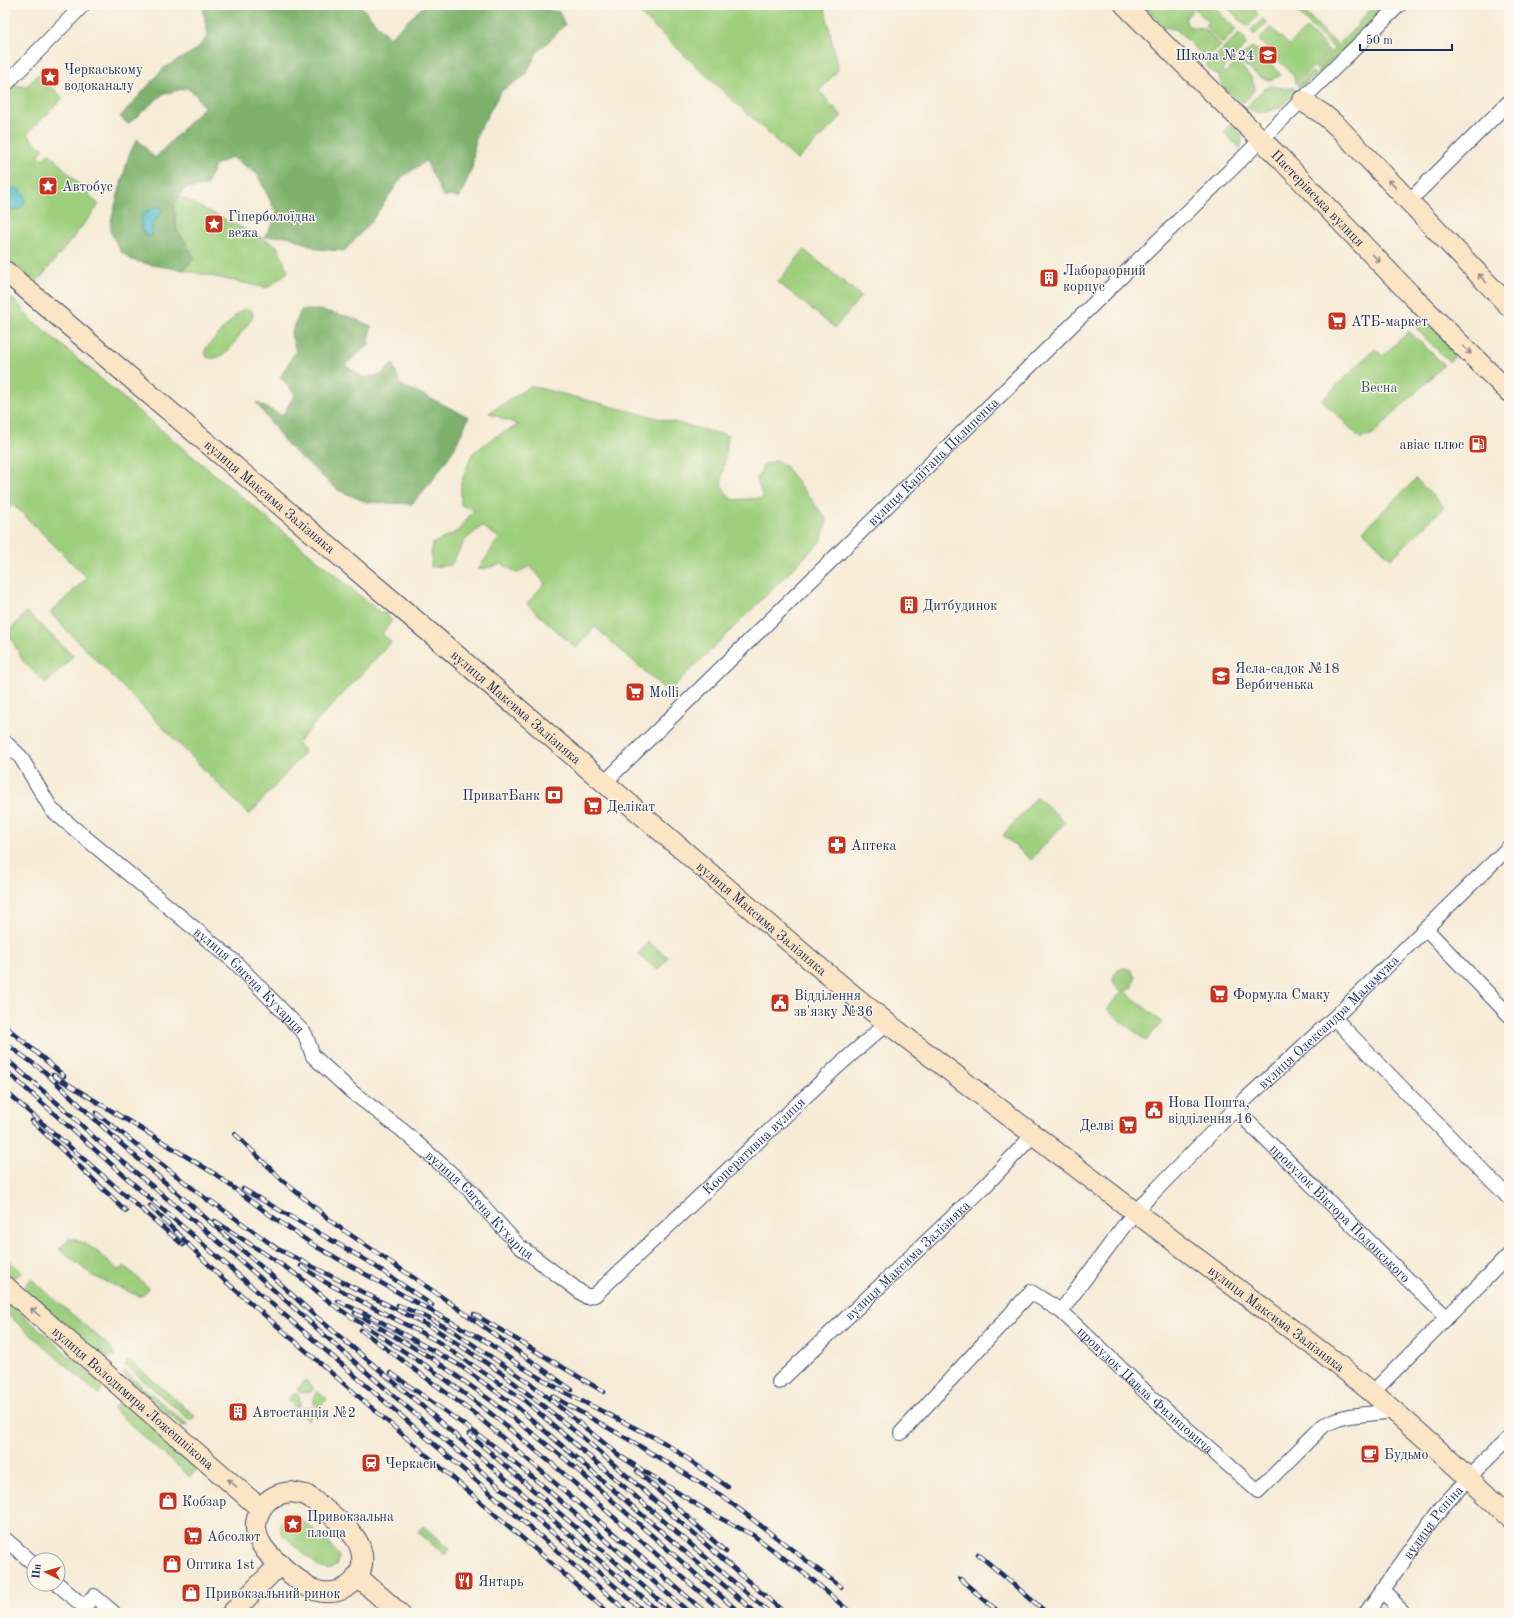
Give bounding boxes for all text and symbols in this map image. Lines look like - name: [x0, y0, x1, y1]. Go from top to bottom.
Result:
- scale bar: [1360, 26, 1452, 52]
- text: 50 m: [1366, 34, 1393, 47]
- school or university icon: Школа №24: [1257, 44, 1279, 66]
- place label: Школа №24: [1176, 49, 1254, 63]
- place label: Черкаському водоканалу: [64, 63, 144, 93]
- place icon: Черкаському водоканалу: [39, 66, 61, 88]
- street label: Пастерівська вулиця: [1268, 148, 1367, 250]
- place icon: Автобус: [37, 175, 59, 197]
- one-way arrow: [1387, 179, 1397, 189]
- place label: Автобус: [62, 180, 113, 194]
- place label: Гіперболоїдна вежа: [228, 210, 316, 240]
- place icon: Гіперболоїдна вежа: [203, 213, 225, 235]
- one-way arrow: [1371, 253, 1381, 263]
- place label: Лабораорний корпус: [1063, 264, 1146, 294]
- building icon: Лабораорний корпус: [1038, 267, 1060, 289]
- one-way arrow: [1477, 273, 1487, 283]
- supermarket icon: АТБ-маркет: [1326, 310, 1348, 332]
- place label: АТБ-маркет: [1351, 315, 1428, 329]
- one-way arrow: [1462, 346, 1472, 355]
- park label: Весна: [1361, 381, 1397, 395]
- street label: вулиця Капітана Пилипенка: [865, 395, 1001, 529]
- fuel station icon: авіас плюс: [1467, 433, 1489, 455]
- street label: вулиця Максима Залізняка: [201, 438, 337, 557]
- place label: авіас плюс: [1400, 438, 1464, 452]
- building icon: Дитбудинок: [898, 594, 920, 616]
- place label: Дитбудинок: [923, 599, 997, 613]
- street label: вулиця Максима Залізняка: [448, 648, 584, 767]
- place label: Ясла-садок №18 Вербиченька: [1235, 662, 1340, 692]
- school or university icon: Ясла-садок №18 Вербиченька: [1210, 665, 1232, 687]
- supermarket icon: Molli: [624, 681, 646, 703]
- place label: Molli: [649, 686, 679, 700]
- bank icon: ПриватБанк: [543, 784, 565, 806]
- place label: ПриватБанк: [462, 789, 540, 803]
- supermarket icon: Делікат: [582, 795, 604, 817]
- place label: Делікат: [607, 800, 656, 814]
- pharmacy icon: Аптека: [826, 834, 848, 856]
- place label: Аптека: [851, 839, 896, 853]
- street label: вулиця Максима Залізняка: [694, 859, 829, 979]
- street label: вулиця Євгена Кухарця: [191, 925, 306, 1037]
- street label: вулиця Олександра Маламужа: [1256, 953, 1402, 1092]
- supermarket icon: Формула Смаку: [1208, 983, 1230, 1005]
- place label: Формула Смаку: [1233, 988, 1331, 1002]
- place label: Відділення зв'язку №36: [794, 989, 873, 1019]
- public building icon: Відділення зв'язку №36: [769, 992, 791, 1014]
- street label: Кооперативна вулиця: [700, 1095, 808, 1198]
- place label: Нова Пошта, відділення 16: [1168, 1096, 1252, 1126]
- public building icon: Нова Пошта, відділення 16: [1143, 1099, 1165, 1121]
- supermarket icon: Делві: [1117, 1114, 1139, 1136]
- place label: Делві: [1080, 1119, 1114, 1133]
- street label: провулок Віктора Полонського: [1267, 1142, 1412, 1285]
- street label: вулиця Євгена Кухарця: [423, 1148, 536, 1262]
- street label: вулиця Максима Залізняка: [843, 1198, 973, 1323]
- street label: вулиця Максима Залізняка: [1205, 1263, 1347, 1375]
- one-way arrow: [30, 1308, 41, 1317]
- street label: вулиця Володимира Ложешнікова: [49, 1324, 216, 1473]
- street label: провулок Павла Филиповича: [1074, 1325, 1216, 1457]
- building icon: Автостанція №2: [227, 1401, 249, 1423]
- place label: Автостанція №2: [252, 1406, 356, 1420]
- cafe icon: Будьмо: [1359, 1443, 1381, 1465]
- place label: Будьмо: [1384, 1448, 1428, 1462]
- station icon: Черкаси: [360, 1452, 382, 1474]
- place label: Черкаси: [385, 1457, 437, 1471]
- one-way arrow: [227, 1479, 237, 1488]
- street label: вулиця Рєпіна: [1401, 1483, 1466, 1562]
- shop icon: Кобзар: [157, 1490, 179, 1512]
- place label: Кобзар: [182, 1495, 226, 1509]
- place label: Привокзальна площа: [307, 1510, 394, 1540]
- place icon: Привокзальна площа: [282, 1513, 304, 1535]
- supermarket icon: Абсолют: [182, 1525, 204, 1547]
- place label: Абсолют: [207, 1530, 261, 1544]
- north arrow: [26, 1552, 66, 1592]
- shop icon: Оптика 1st: [161, 1553, 183, 1575]
- place label: Оптика 1st: [186, 1558, 255, 1572]
- text: Пн: [31, 1563, 44, 1579]
- restaurant icon: Янтарь: [453, 1570, 475, 1592]
- place label: Янтарь: [478, 1575, 524, 1589]
- shop icon: Привокзальний ринок: [180, 1582, 202, 1604]
- place label: Привокзальний ринок: [205, 1587, 340, 1601]

